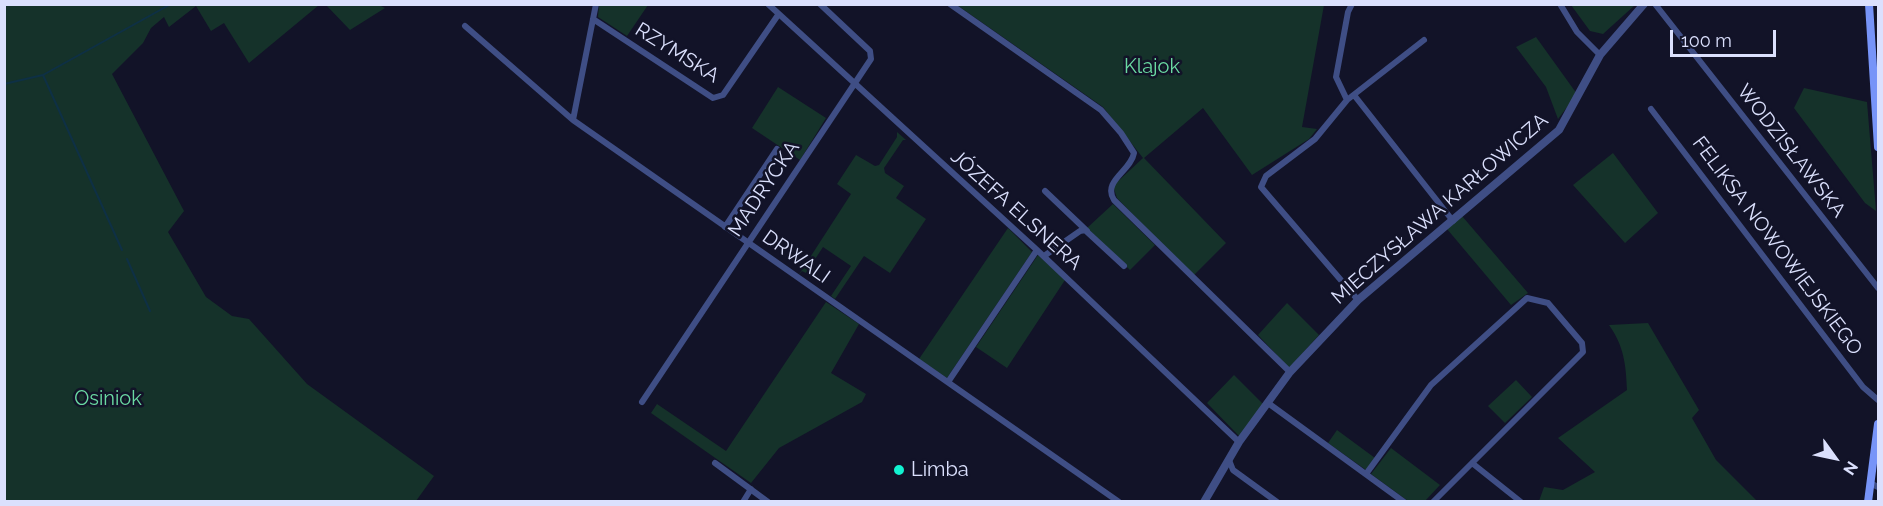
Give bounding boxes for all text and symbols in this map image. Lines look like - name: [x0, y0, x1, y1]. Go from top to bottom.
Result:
- street label: RZYMSKA: [630, 18, 724, 88]
- scale bar: [1673, 18, 1780, 56]
- text: 100 m: [1681, 30, 1732, 51]
- park label: Klajok: [1124, 55, 1180, 79]
- street label: WODZISŁAWSKA: [1732, 80, 1850, 222]
- street label: MIECZYSŁAWA KARŁOWICZA: [1327, 109, 1553, 309]
- street label: FELIKSA NOWOWIEJSKIEGO: [1687, 132, 1867, 360]
- street label: MADRYCKA: [723, 137, 805, 241]
- street label: JÓZEFA ELSNERA: [945, 145, 1087, 275]
- street label: DRWALI: [758, 225, 834, 289]
- park label: Osiniok: [74, 387, 142, 411]
- north arrow: [1805, 428, 1865, 488]
- place label: Limba: [911, 458, 969, 482]
- text: N: [1839, 458, 1862, 478]
- marker: Limba: [892, 463, 906, 477]

